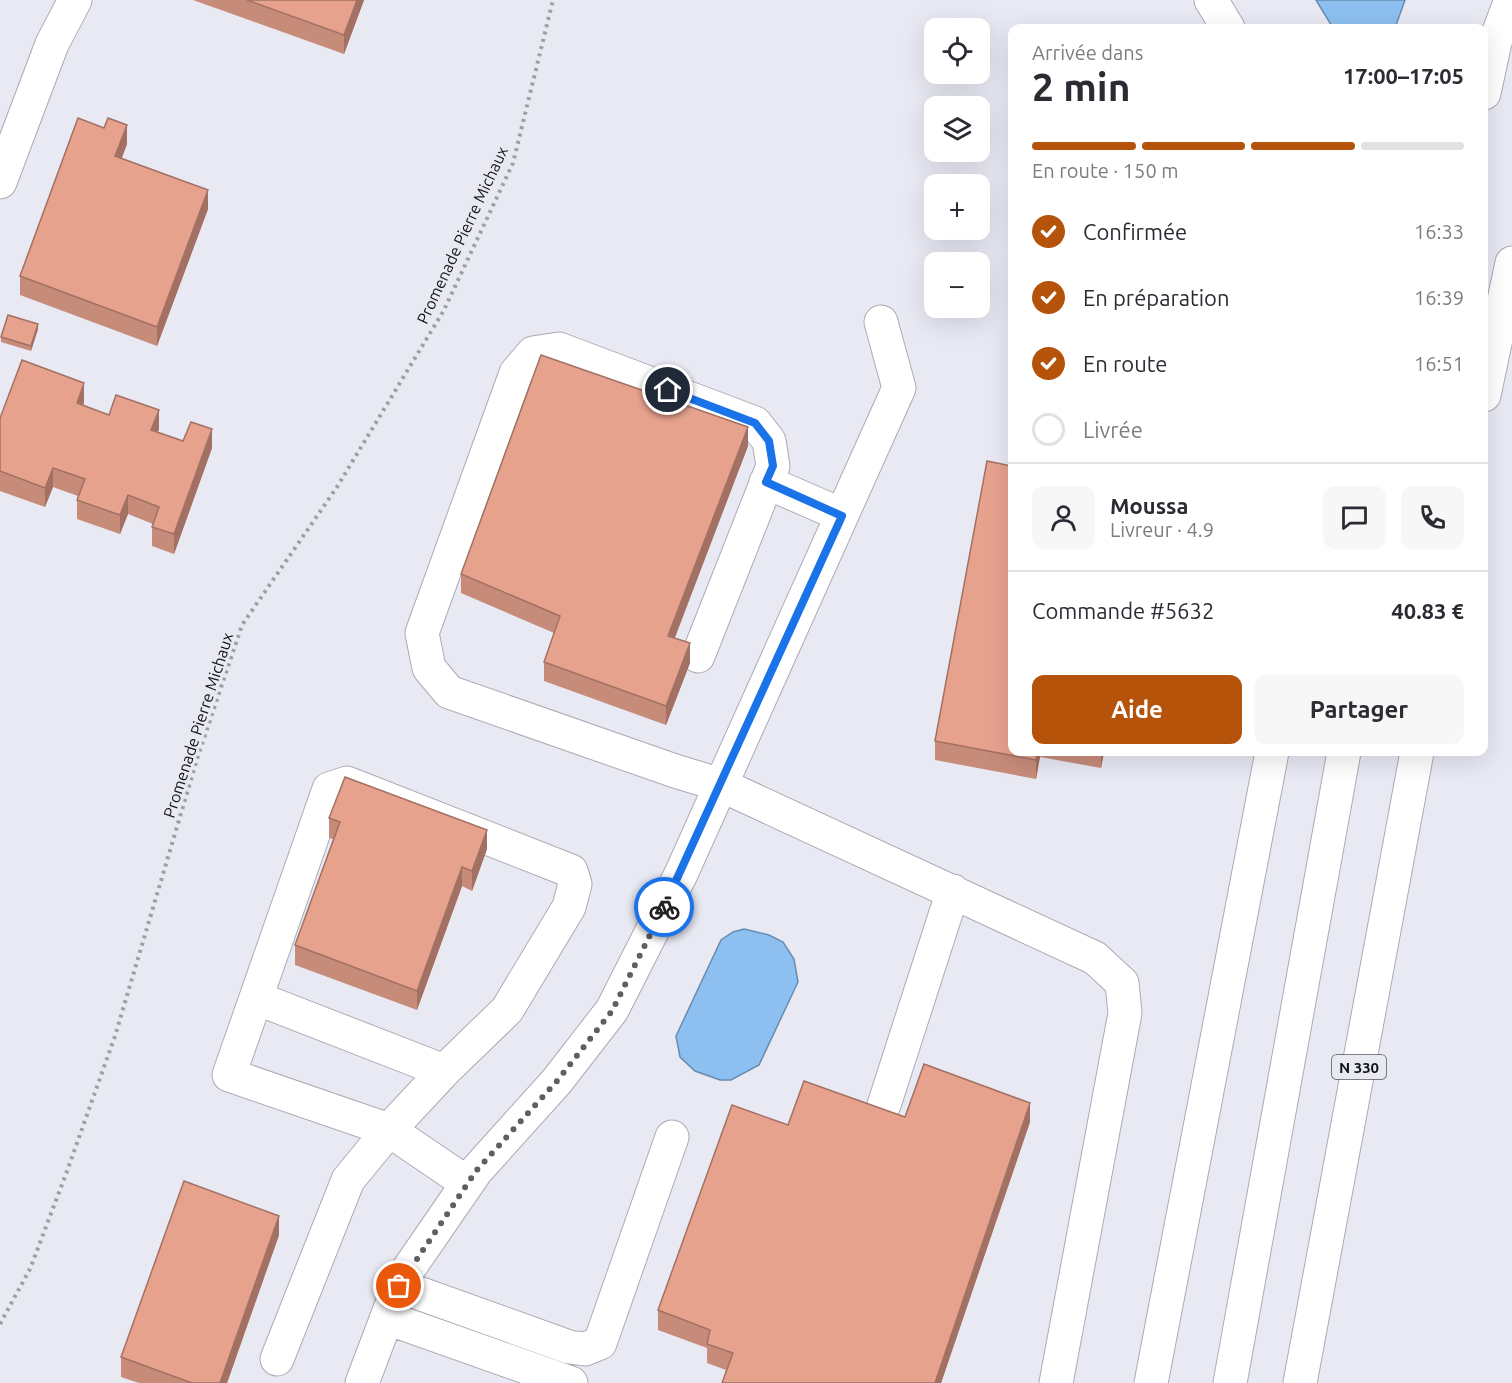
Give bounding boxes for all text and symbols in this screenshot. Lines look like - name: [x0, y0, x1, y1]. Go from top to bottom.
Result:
- map controls: [924, 18, 990, 318]
- button: locate: [924, 18, 990, 84]
- text: Arrivée dans: [1032, 41, 1143, 64]
- text: 17:00–17:05: [1343, 63, 1464, 88]
- text: 2 min: [1032, 65, 1131, 108]
- button: layers: [924, 96, 990, 162]
- street label: Promenade Pierre Michaux: [413, 143, 511, 327]
- text: En route · 150 m: [1032, 159, 1179, 182]
- button: +: [924, 174, 990, 240]
- icon: check: [1032, 215, 1065, 248]
- text: Confirmée: [1083, 219, 1187, 244]
- text: 16:33: [1414, 220, 1464, 243]
- button: −: [924, 252, 990, 318]
- icon: check: [1032, 281, 1065, 314]
- text: En préparation: [1083, 285, 1230, 310]
- text: 16:39: [1414, 286, 1464, 309]
- icon: check: [1032, 347, 1065, 380]
- text: En route: [1083, 351, 1167, 376]
- text: 16:51: [1414, 352, 1464, 375]
- pin: [642, 364, 693, 415]
- icon: home: [651, 373, 684, 406]
- text: Livrée: [1083, 417, 1143, 442]
- button: person: [1032, 486, 1095, 549]
- button: chat: [1323, 486, 1386, 549]
- button: phone: [1401, 486, 1464, 549]
- text: Moussa: [1110, 493, 1188, 518]
- text: Livreur · 4.9: [1110, 518, 1214, 541]
- text: Commande #5632: [1032, 598, 1214, 623]
- text: 40.83 €: [1391, 598, 1464, 623]
- street label: Promenade Pierre Michaux: [160, 630, 236, 820]
- button: Aide: [1032, 675, 1242, 744]
- button: Partager: [1254, 675, 1464, 744]
- courier: [634, 877, 694, 937]
- icon: bike: [648, 891, 681, 924]
- road number: N 330: [1332, 1055, 1386, 1079]
- pin: [373, 1260, 424, 1311]
- icon: bag: [382, 1269, 415, 1302]

